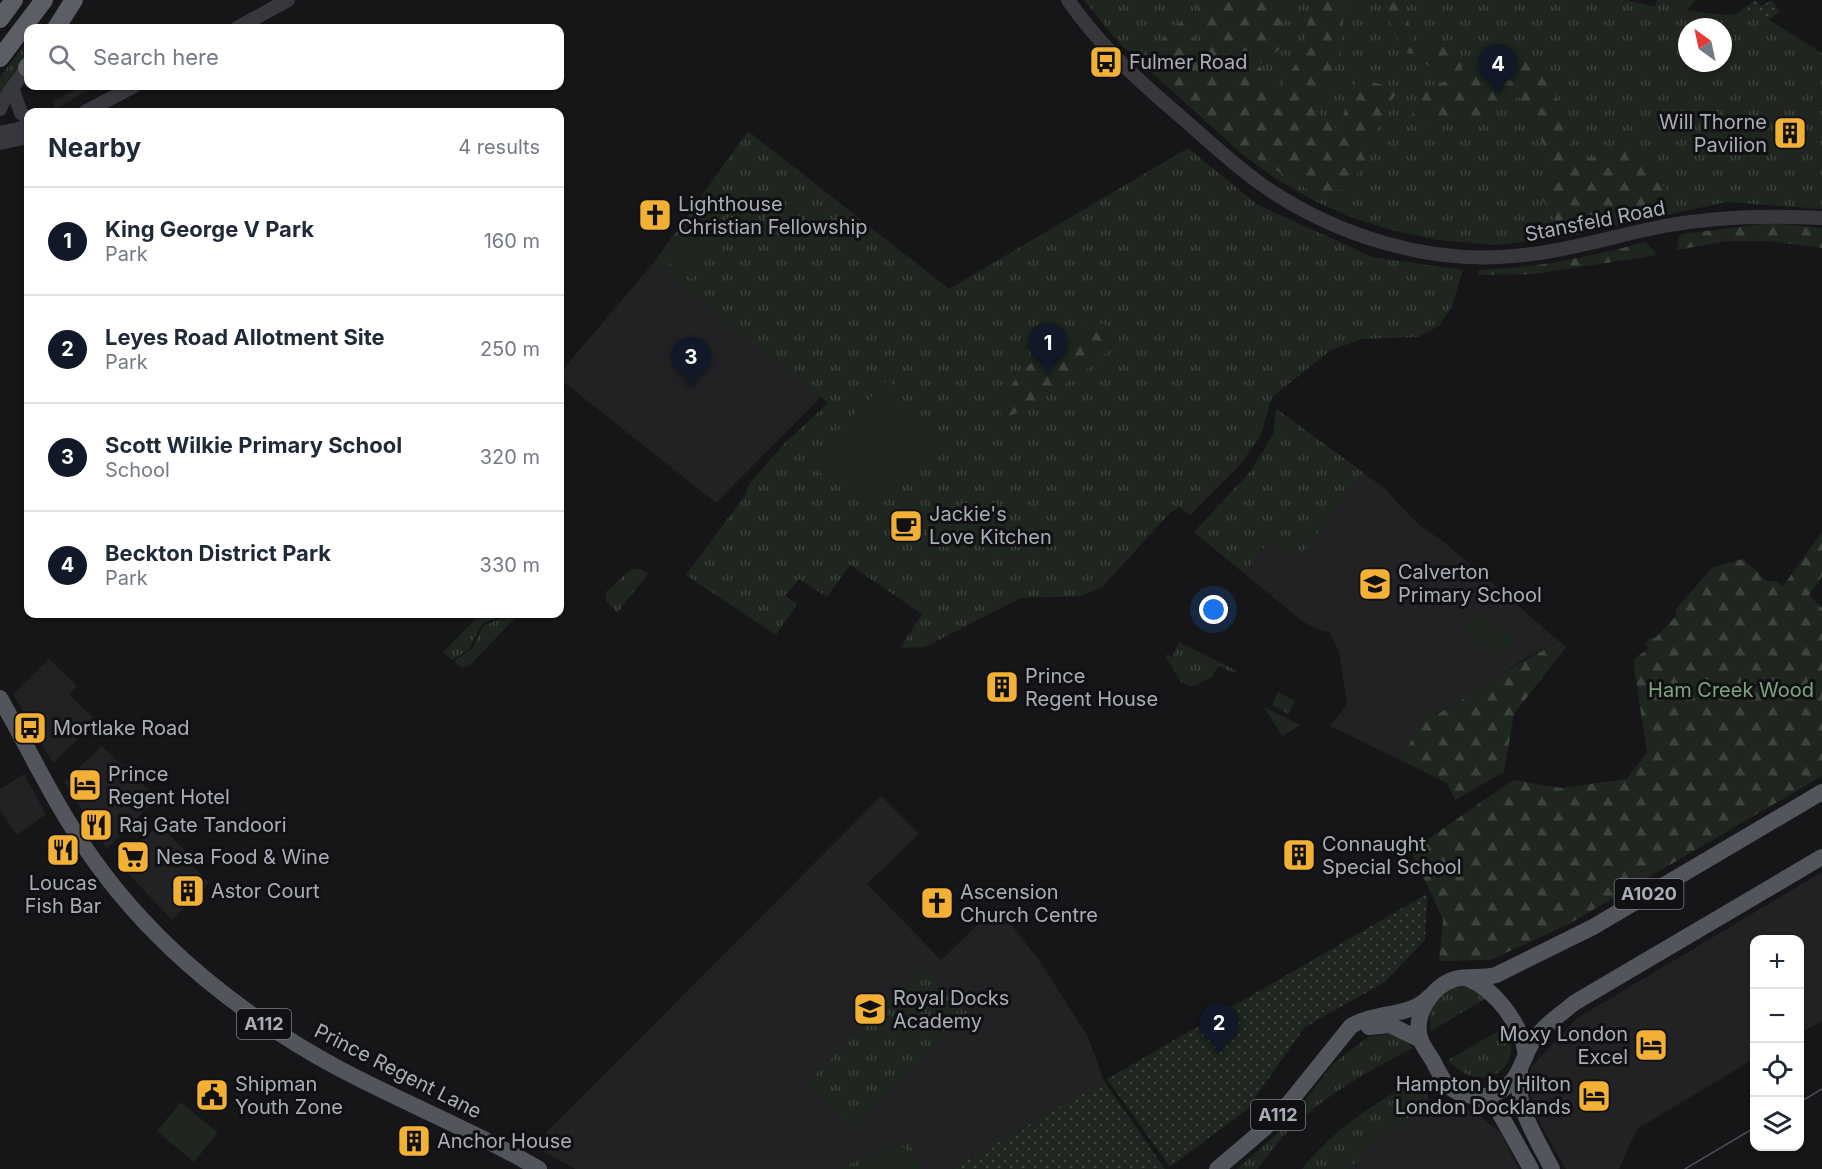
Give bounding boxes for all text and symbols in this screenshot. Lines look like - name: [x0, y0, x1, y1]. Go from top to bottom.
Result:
- north arrow: [1678, 18, 1732, 72]
- search box: [24, 24, 564, 90]
- icon: search: [45, 41, 78, 74]
- text: Search here: [93, 44, 219, 70]
- bus stop icon: Fulmer Road: [1088, 44, 1124, 80]
- pin: 4: [1478, 44, 1518, 94]
- place label: Fulmer Road: [1129, 50, 1247, 74]
- place label: Will Thorne Pavilion: [1659, 110, 1767, 157]
- building icon: Will Thorne Pavilion: [1772, 115, 1808, 151]
- text: Nearby: [48, 132, 141, 163]
- text: 4 results: [458, 135, 540, 159]
- place label: Lighthouse Christian Fellowship: [678, 192, 868, 239]
- street label: Stansfeld Road: [1523, 196, 1667, 246]
- church icon: Lighthouse Christian Fellowship: [637, 197, 673, 233]
- text: King George V Park: [105, 216, 314, 242]
- text: 1: [63, 229, 72, 253]
- text: 160 m: [484, 229, 540, 253]
- text: Park: [105, 242, 148, 266]
- text: Leyes Road Allotment Site: [105, 324, 385, 350]
- pin: 1: [1028, 324, 1068, 373]
- text: 2: [61, 337, 74, 361]
- text: 250 m: [480, 337, 540, 361]
- pin: 3: [672, 338, 710, 387]
- text: Park: [105, 350, 148, 374]
- text: Scott Wilkie Primary School: [105, 432, 402, 458]
- text: 3: [61, 445, 74, 469]
- text: 320 m: [480, 445, 540, 469]
- text: School: [105, 458, 170, 482]
- place label: Jackie's Love Kitchen: [929, 502, 1052, 549]
- cafe icon: Jackie's Love Kitchen: [888, 508, 924, 544]
- text: Beckton District Park: [105, 540, 331, 566]
- text: 4: [61, 553, 74, 577]
- text: 330 m: [480, 553, 540, 577]
- place label: Calverton Primary School: [1398, 560, 1542, 607]
- text: Park: [105, 566, 148, 590]
- school or university icon: Calverton Primary School: [1357, 566, 1393, 602]
- your location: [1199, 595, 1228, 624]
- place label: Prince Regent House: [1025, 664, 1158, 711]
- building icon: Prince Regent House: [984, 669, 1020, 705]
- park label: Ham Creek Wood: [1648, 678, 1814, 702]
- bus stop icon: Mortlake Road: [12, 710, 48, 746]
- place label: Mortlake Road: [53, 716, 190, 740]
- place label: Prince Regent Hotel: [108, 762, 230, 809]
- hotel icon: Prince Regent Hotel: [67, 767, 103, 803]
- restaurant icon: Raj Gate Tandoori: [78, 807, 114, 843]
- place label: Raj Gate Tandoori: [119, 813, 287, 837]
- restaurant icon: Loucas Fish Bar: [45, 832, 81, 868]
- place label: Connaught Special School: [1322, 832, 1462, 879]
- building icon: Connaught Special School: [1281, 837, 1317, 873]
- supermarket icon: Nesa Food & Wine: [115, 839, 151, 875]
- place label: Nesa Food & Wine: [156, 845, 330, 869]
- place label: Loucas Fish Bar: [25, 871, 102, 918]
- building icon: Astor Court: [170, 873, 206, 909]
- place label: Astor Court: [211, 879, 320, 903]
- road number: A1020: [1614, 879, 1684, 909]
- place label: Ascension Church Centre: [960, 880, 1098, 927]
- church icon: Ascension Church Centre: [919, 885, 955, 921]
- map controls: [1750, 935, 1804, 1151]
- button: +: [1750, 935, 1804, 989]
- place label: Royal Docks Academy: [893, 986, 1009, 1033]
- button: −: [1750, 989, 1804, 1043]
- school or university icon: Royal Docks Academy: [852, 991, 888, 1027]
- pin: 2: [1200, 1004, 1238, 1053]
- road number: A112: [237, 1009, 291, 1039]
- street label: Prince Regent Lane: [311, 1019, 485, 1123]
- place label: Moxy London Excel: [1499, 1022, 1628, 1069]
- hotel icon: Moxy London Excel: [1633, 1027, 1669, 1063]
- button: locate: [1750, 1043, 1804, 1097]
- place label: Shipman Youth Zone: [235, 1072, 343, 1119]
- place label: Hampton by Hilton London Docklands: [1395, 1072, 1571, 1119]
- public building icon: Shipman Youth Zone: [194, 1077, 230, 1113]
- hotel icon: Hampton by Hilton London Docklands: [1576, 1078, 1612, 1114]
- button: layers: [1750, 1097, 1804, 1151]
- road number: A112: [1251, 1100, 1305, 1130]
- building icon: Anchor House: [396, 1123, 432, 1159]
- place label: Anchor House: [437, 1129, 572, 1153]

